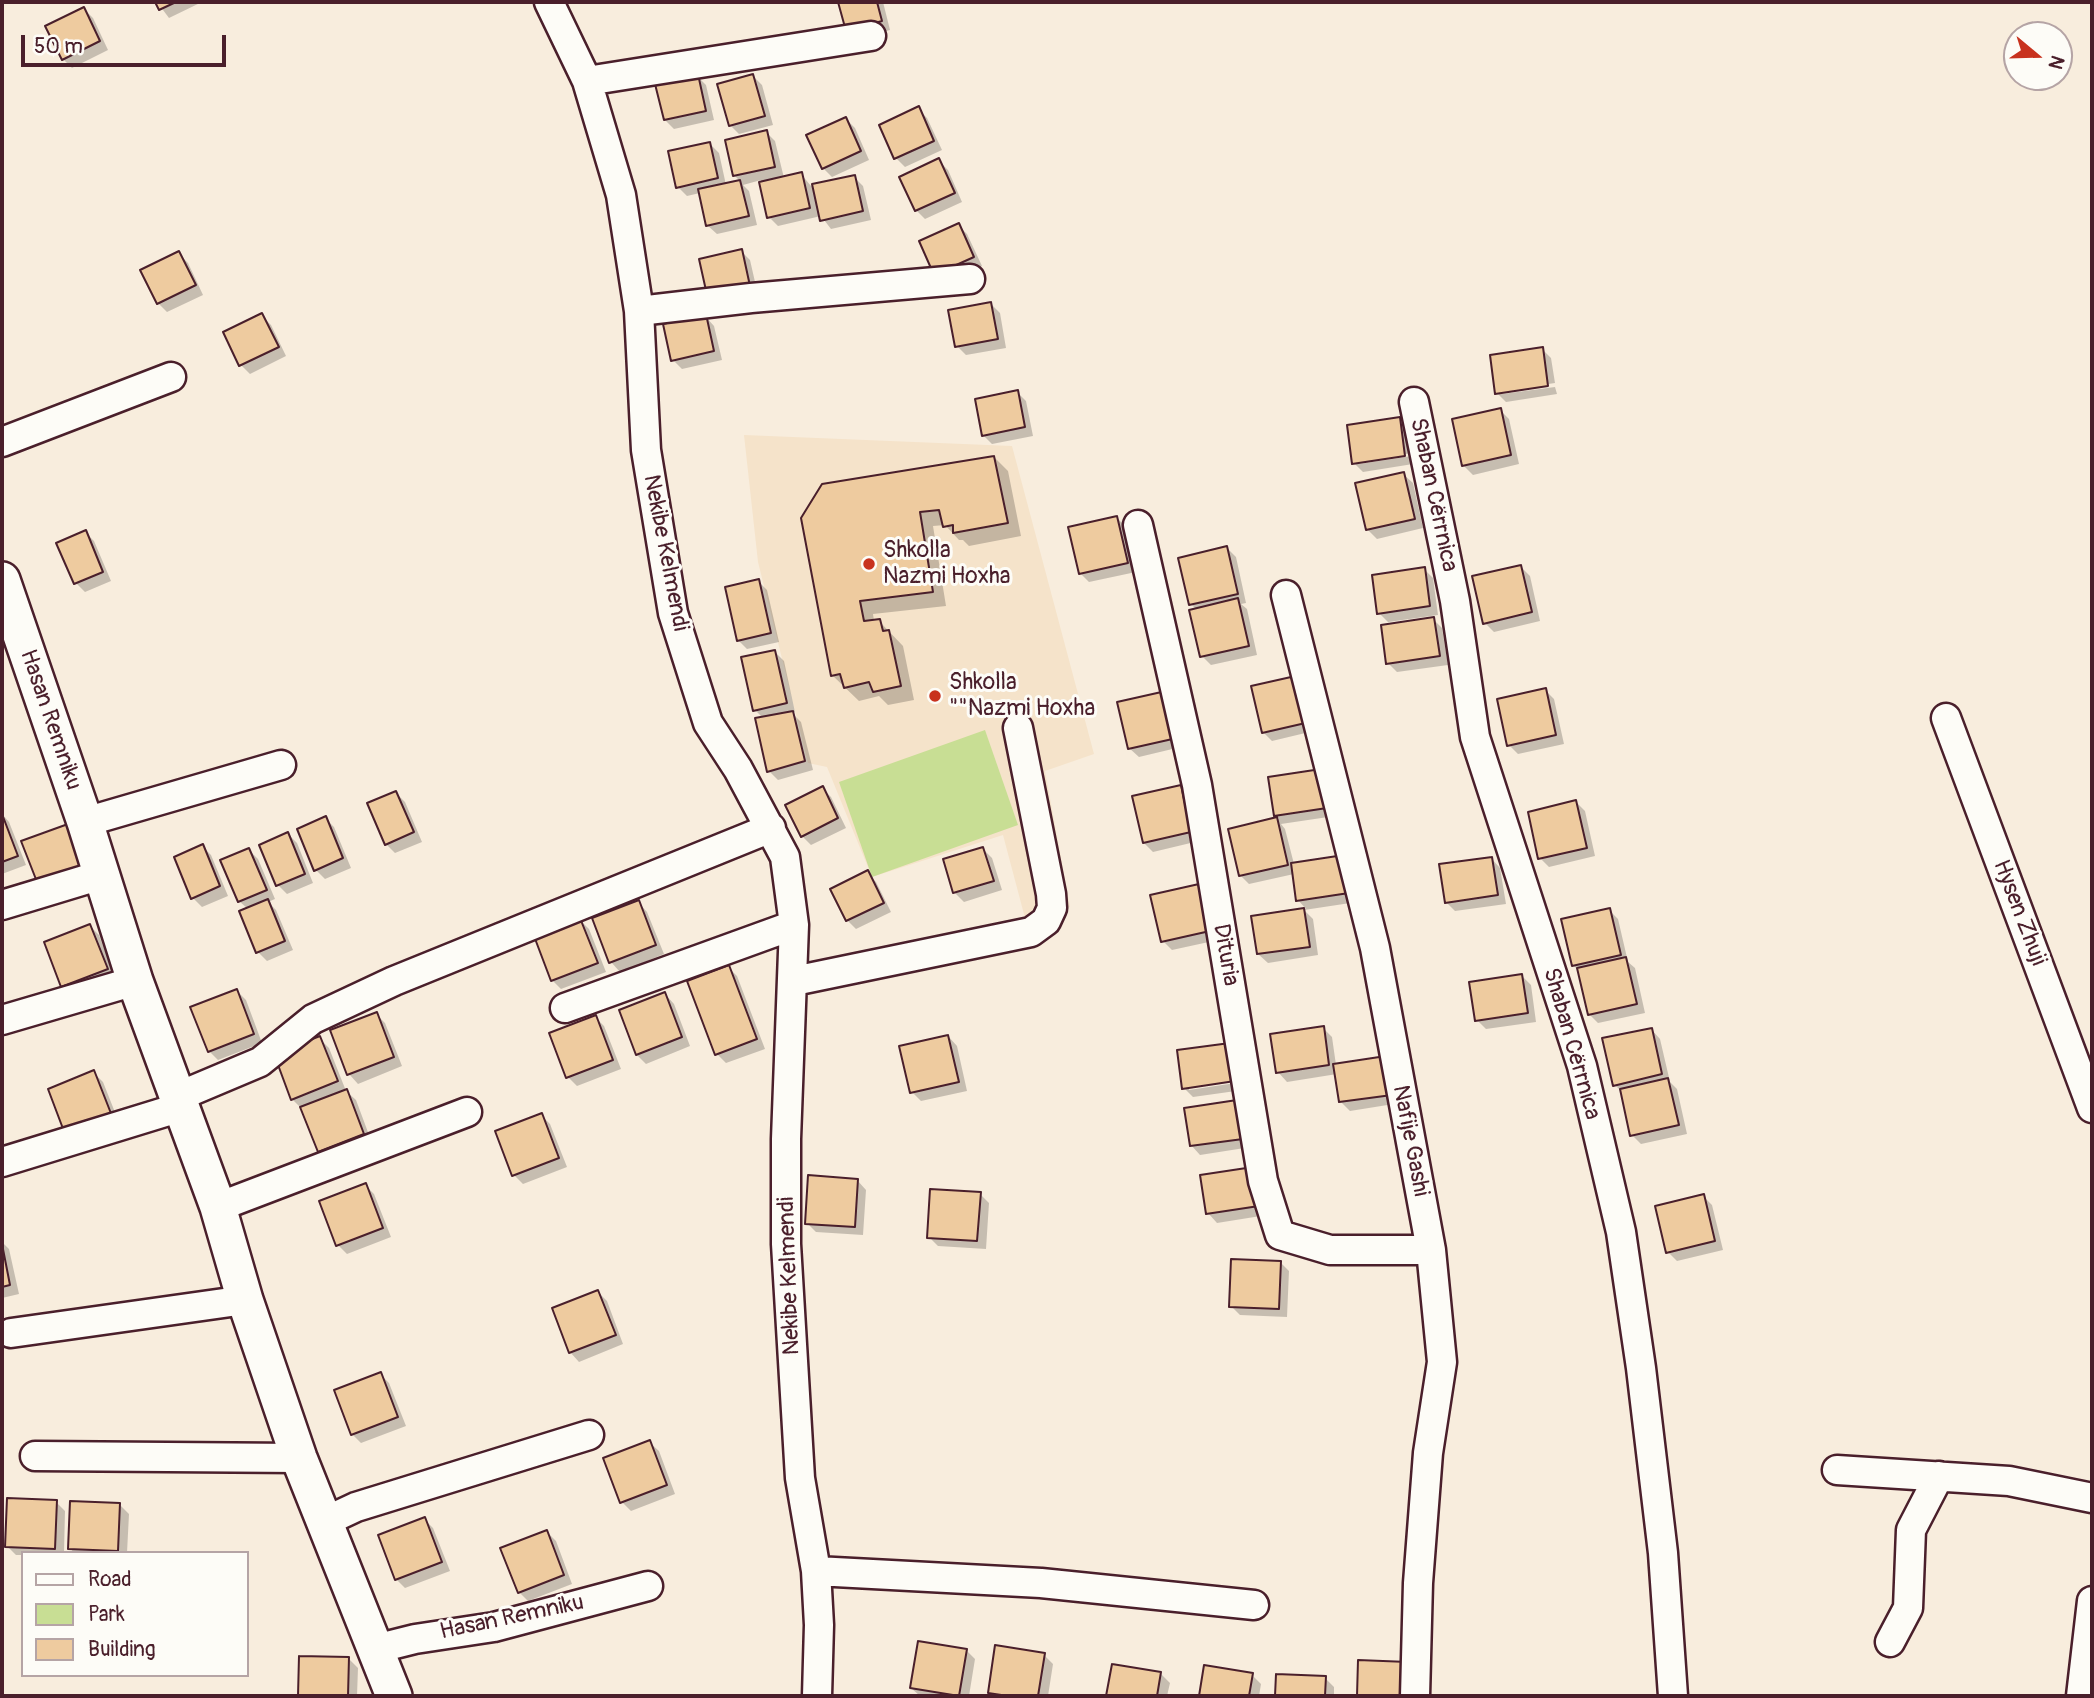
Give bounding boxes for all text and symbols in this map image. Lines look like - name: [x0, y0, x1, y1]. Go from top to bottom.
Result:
- scale bar: [24, 21, 229, 65]
- north arrow: [2003, 21, 2073, 91]
- text: 50 m: [34, 33, 83, 60]
- text: N: [2043, 52, 2069, 72]
- street label: Shaban Cërrnica: [1403, 416, 1463, 574]
- street label: Nekibe Kelmendi: [636, 473, 694, 633]
- place label: Shkolla Nazmi Hoxha: [883, 537, 1010, 591]
- marker: Shkolla Nazmi Hoxha: [861, 556, 877, 572]
- street label: Hasan Remniku: [13, 646, 87, 794]
- place label: Shkolla ""Nazmi Hoxha: [949, 669, 1095, 723]
- marker: Shkolla ""Nazmi Hoxha: [927, 688, 943, 704]
- street label: Hysen Zhuji: [1986, 856, 2052, 970]
- street label: Dituria: [1206, 922, 1244, 988]
- street label: Shaban Cërrnica: [1536, 965, 1606, 1123]
- street label: Nafije Gashi: [1386, 1083, 1434, 1199]
- street label: Nekibe Kelmendi: [773, 1196, 807, 1356]
- legend: [21, 1551, 248, 1677]
- text: Road: [88, 1566, 132, 1593]
- street label: Hasan Remniku: [437, 1589, 587, 1647]
- text: Park: [88, 1601, 125, 1628]
- text: Building: [88, 1636, 155, 1663]

